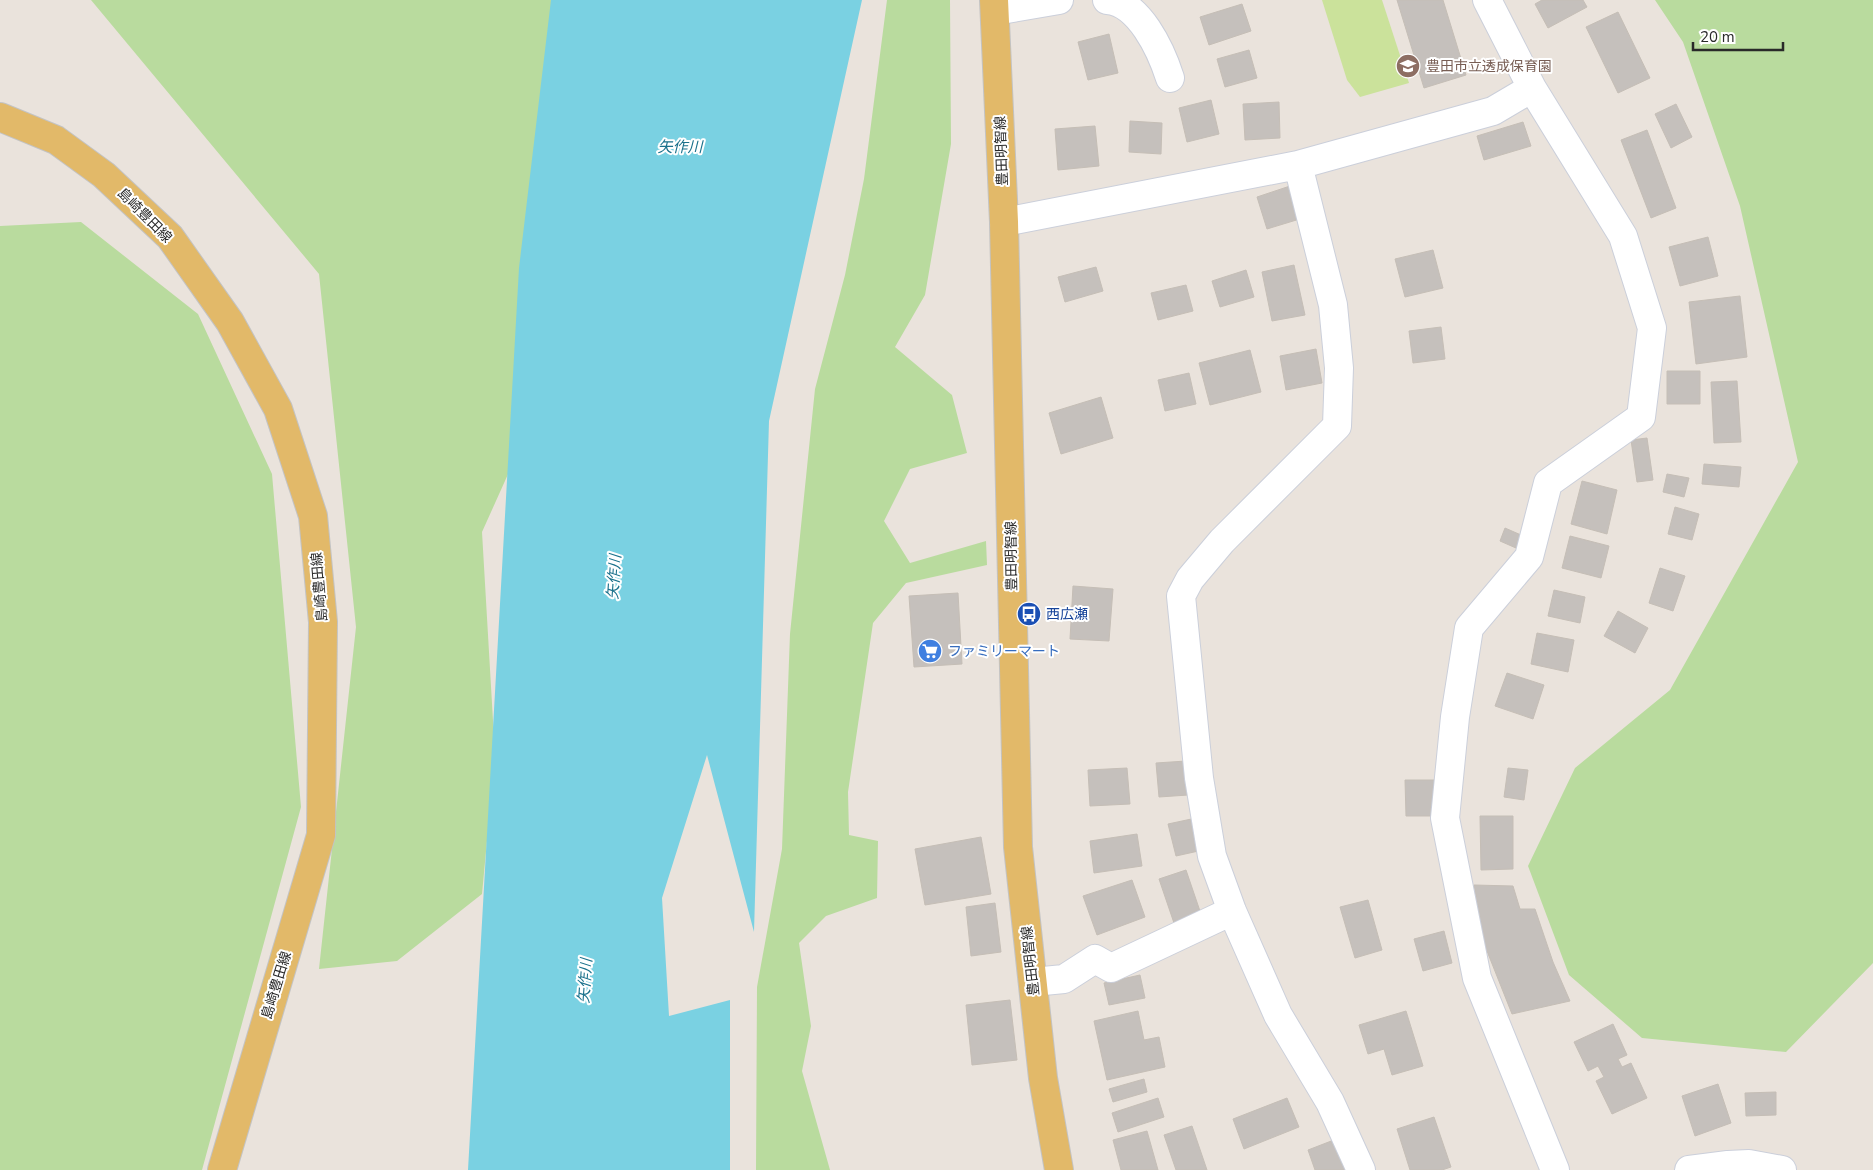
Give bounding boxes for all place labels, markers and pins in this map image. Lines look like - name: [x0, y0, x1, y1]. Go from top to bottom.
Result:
- school or university icon: 豊田市立透成保育園: [1395, 53, 1421, 79]
- place label: 豊田市立透成保育園: [1426, 57, 1552, 76]
- bus stop icon: 西広瀬: [1016, 601, 1042, 627]
- place label: 西広瀬: [1046, 605, 1088, 624]
- supermarket icon: ファミリーマート: [917, 638, 943, 664]
- place label: ファミリーマート: [948, 642, 1060, 661]

